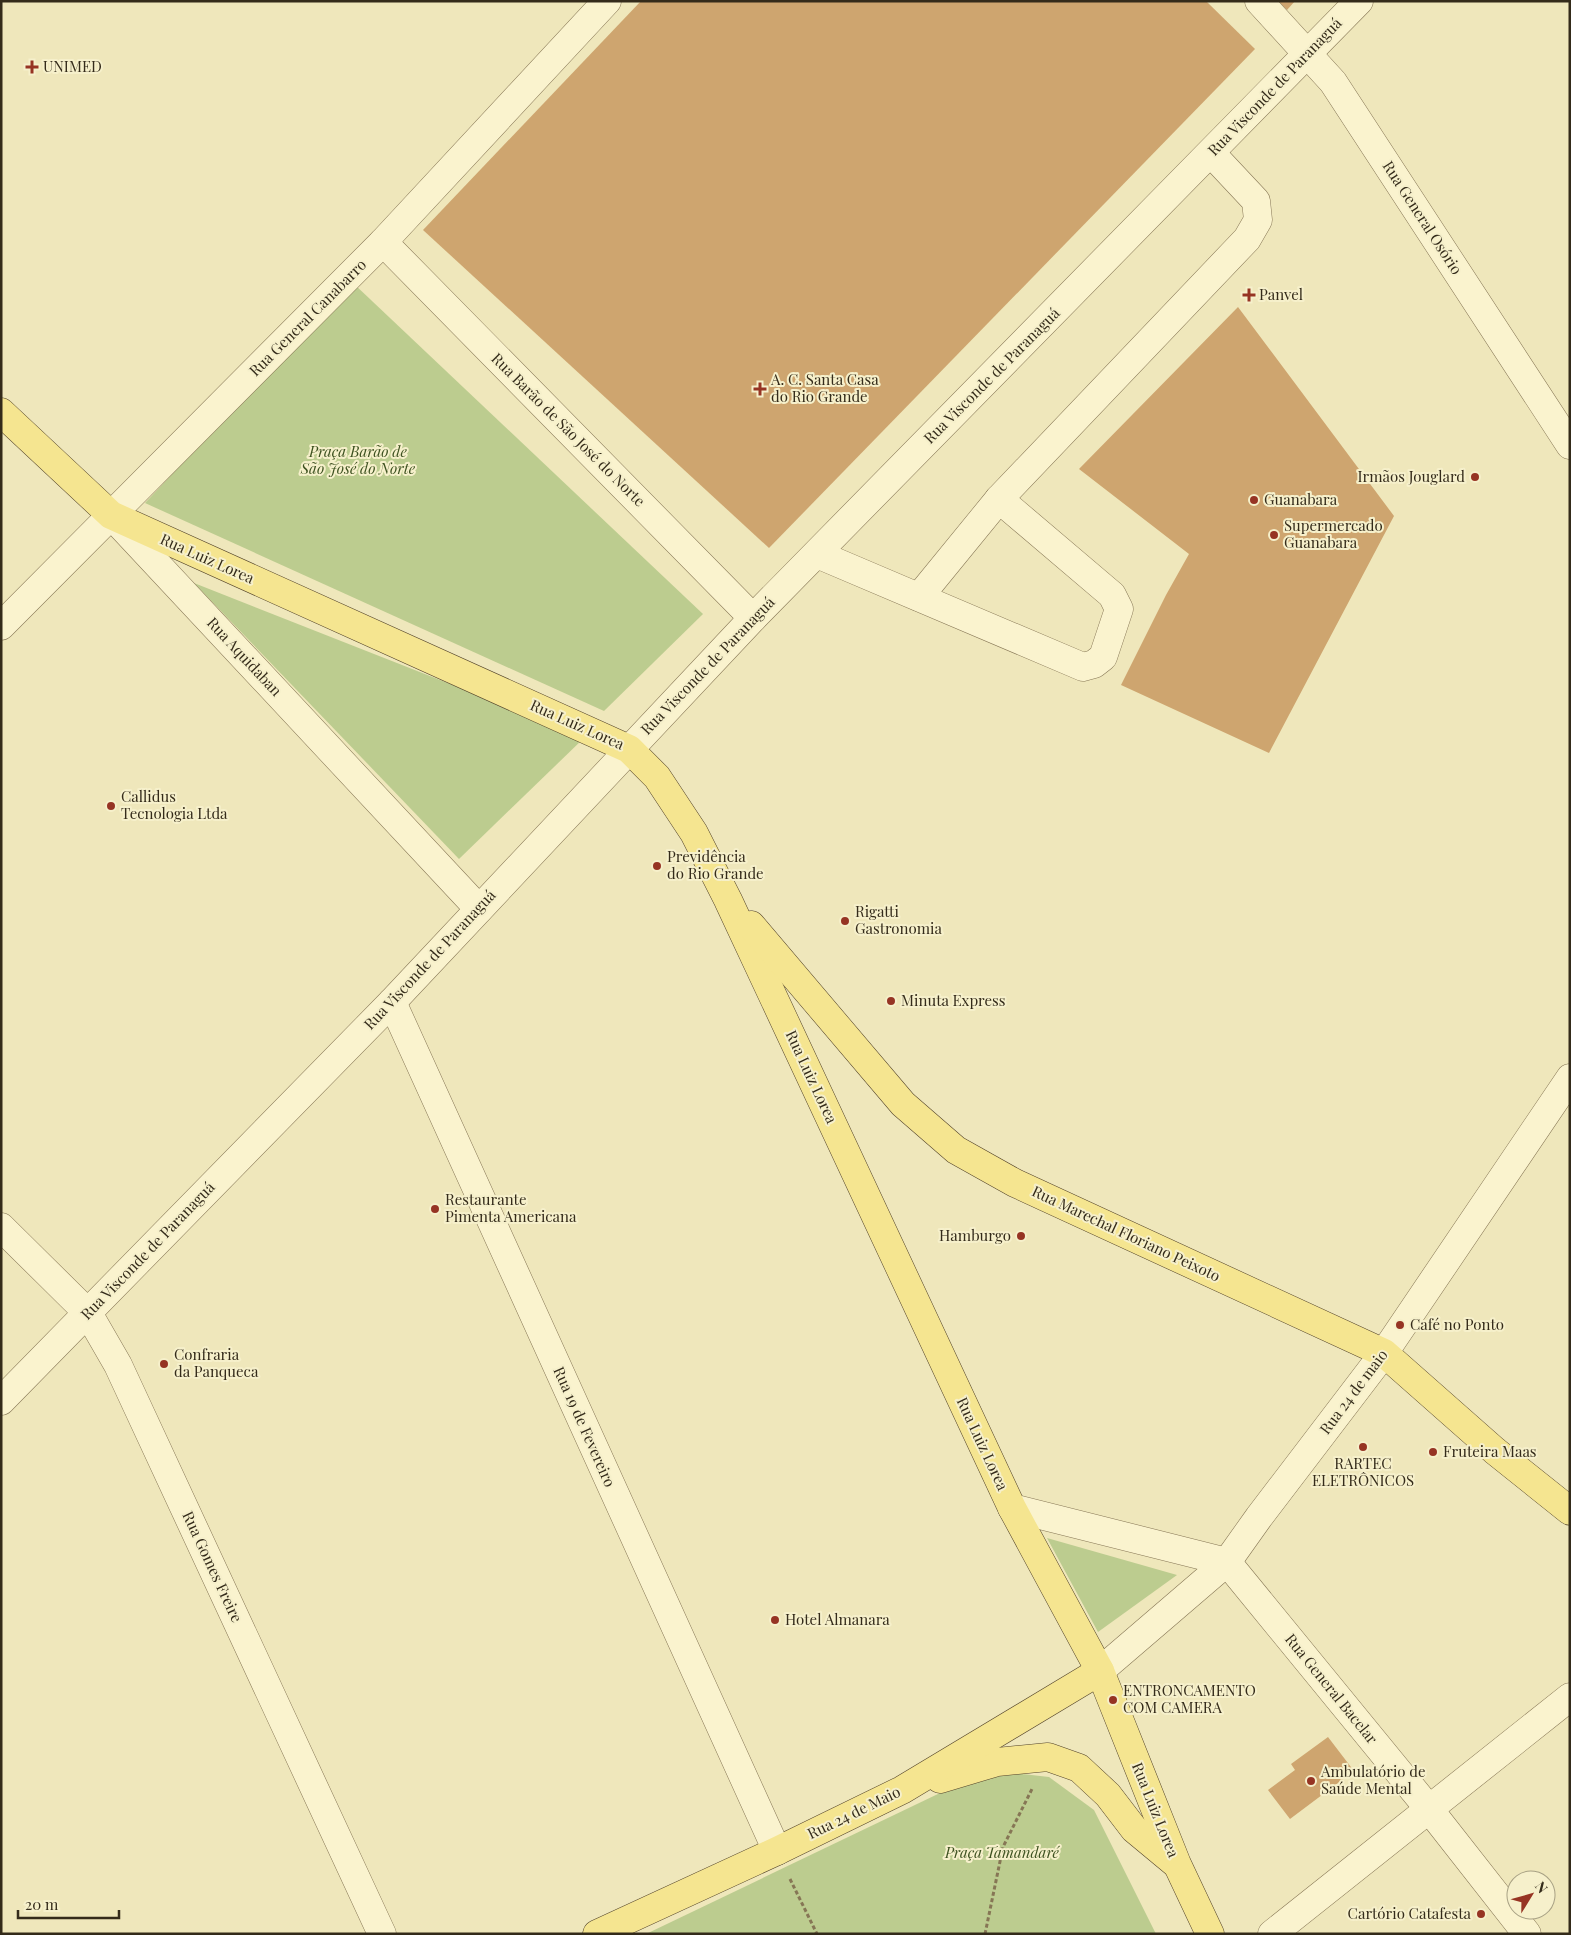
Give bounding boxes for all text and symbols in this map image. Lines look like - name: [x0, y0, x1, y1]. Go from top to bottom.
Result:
- street label: Rua Visconde de Paranaguá: [1203, 13, 1346, 160]
- place label: UNIMED: [43, 56, 102, 76]
- marker: UNIMED: [25, 60, 39, 74]
- street label: Rua General Osório: [1379, 157, 1467, 278]
- street label: Rua General Canabarro: [244, 254, 370, 380]
- place label: Panvel: [1259, 284, 1303, 304]
- marker: Panvel: [1243, 289, 1255, 301]
- street label: Rua Visconde de Paranaguá: [919, 303, 1064, 448]
- street label: Rua Barão de São José do Norte: [488, 348, 650, 510]
- place label: A. C. Santa Casa do Rio Grande: [770, 369, 879, 406]
- marker: A. C. Santa Casa do Rio Grande: [753, 382, 767, 396]
- park label: Praça Barão de São José do Norte: [300, 441, 416, 478]
- place label: Irmãos Jouglard: [1357, 466, 1465, 486]
- marker: Irmãos Jouglard: [1469, 471, 1481, 483]
- place label: Guanabara: [1264, 489, 1338, 509]
- marker: Guanabara: [1248, 494, 1260, 506]
- place label: Supermercado Guanabara: [1284, 515, 1383, 552]
- street label: Rua Luiz Lorea: [157, 528, 258, 588]
- marker: Supermercado Guanabara: [1268, 529, 1280, 541]
- street label: Rua Visconde de Paranaguá: [636, 592, 779, 739]
- street label: Rua Aquidaban: [203, 613, 287, 700]
- street label: Rua Luiz Lorea: [527, 694, 628, 754]
- place label: Callidus Tecnologia Ltda: [121, 786, 228, 823]
- marker: Callidus Tecnologia Ltda: [105, 800, 117, 812]
- place label: Previdência do Rio Grande: [667, 846, 764, 883]
- marker: Previdência do Rio Grande: [651, 860, 663, 872]
- street label: Rua Visconde de Paranaguá: [359, 885, 500, 1034]
- place label: Rigatti Gastronomia: [855, 901, 942, 938]
- marker: Rigatti Gastronomia: [839, 915, 851, 927]
- place label: Minuta Express: [901, 990, 1005, 1010]
- marker: Minuta Express: [885, 995, 897, 1007]
- street label: Rua Luiz Lorea: [782, 1027, 842, 1127]
- street label: Rua Visconde de Paranaguá: [76, 1177, 219, 1324]
- street label: Rua Marechal Floriano Peixoto: [1029, 1181, 1224, 1286]
- place label: Restaurante Pimenta Americana: [445, 1189, 577, 1226]
- marker: Restaurante Pimenta Americana: [429, 1203, 441, 1215]
- place label: Hamburgo: [939, 1225, 1011, 1245]
- marker: Hamburgo: [1015, 1230, 1027, 1242]
- place label: Café no Ponto: [1410, 1314, 1504, 1334]
- marker: Café no Ponto: [1394, 1319, 1406, 1331]
- place label: Confraria da Panqueca: [174, 1344, 259, 1381]
- street label: Rua 24 de maio: [1315, 1345, 1392, 1438]
- marker: Confraria da Panqueca: [158, 1358, 170, 1370]
- street label: Rua 19 de Fevereiro: [549, 1363, 620, 1490]
- street label: Rua Luiz Lorea: [953, 1394, 1013, 1494]
- marker: RARTEC ELETRÔNICOS: [1357, 1441, 1369, 1453]
- place label: Fruteira Maas: [1443, 1441, 1537, 1461]
- marker: Fruteira Maas: [1427, 1446, 1439, 1458]
- place label: RARTEC ELETRÔNICOS: [1312, 1453, 1414, 1490]
- street label: Rua Gomes Freire: [178, 1508, 247, 1625]
- place label: Hotel Almanara: [785, 1609, 890, 1629]
- marker: Hotel Almanara: [769, 1614, 781, 1626]
- street label: Rua General Bacelar: [1281, 1629, 1383, 1748]
- place label: ENTRONCAMENTO COM CAMERA: [1123, 1680, 1256, 1717]
- marker: ENTRONCAMENTO COM CAMERA: [1107, 1694, 1119, 1706]
- street label: Rua Luiz Lorea: [1128, 1759, 1184, 1861]
- place label: Ambulatório de Saúde Mental: [1320, 1761, 1426, 1798]
- marker: Ambulatório de Saúde Mental: [1305, 1775, 1317, 1787]
- street label: Rua 24 de Maio: [804, 1781, 903, 1843]
- park label: Praça Tamandaré: [944, 1842, 1061, 1862]
- north arrow: [1506, 1870, 1556, 1920]
- text: N: [1531, 1877, 1552, 1897]
- scale bar: [18, 1888, 119, 1920]
- text: 20 m: [25, 1894, 59, 1914]
- place label: Cartório Catafesta: [1348, 1903, 1472, 1923]
- marker: Cartório Catafesta: [1475, 1908, 1487, 1920]

